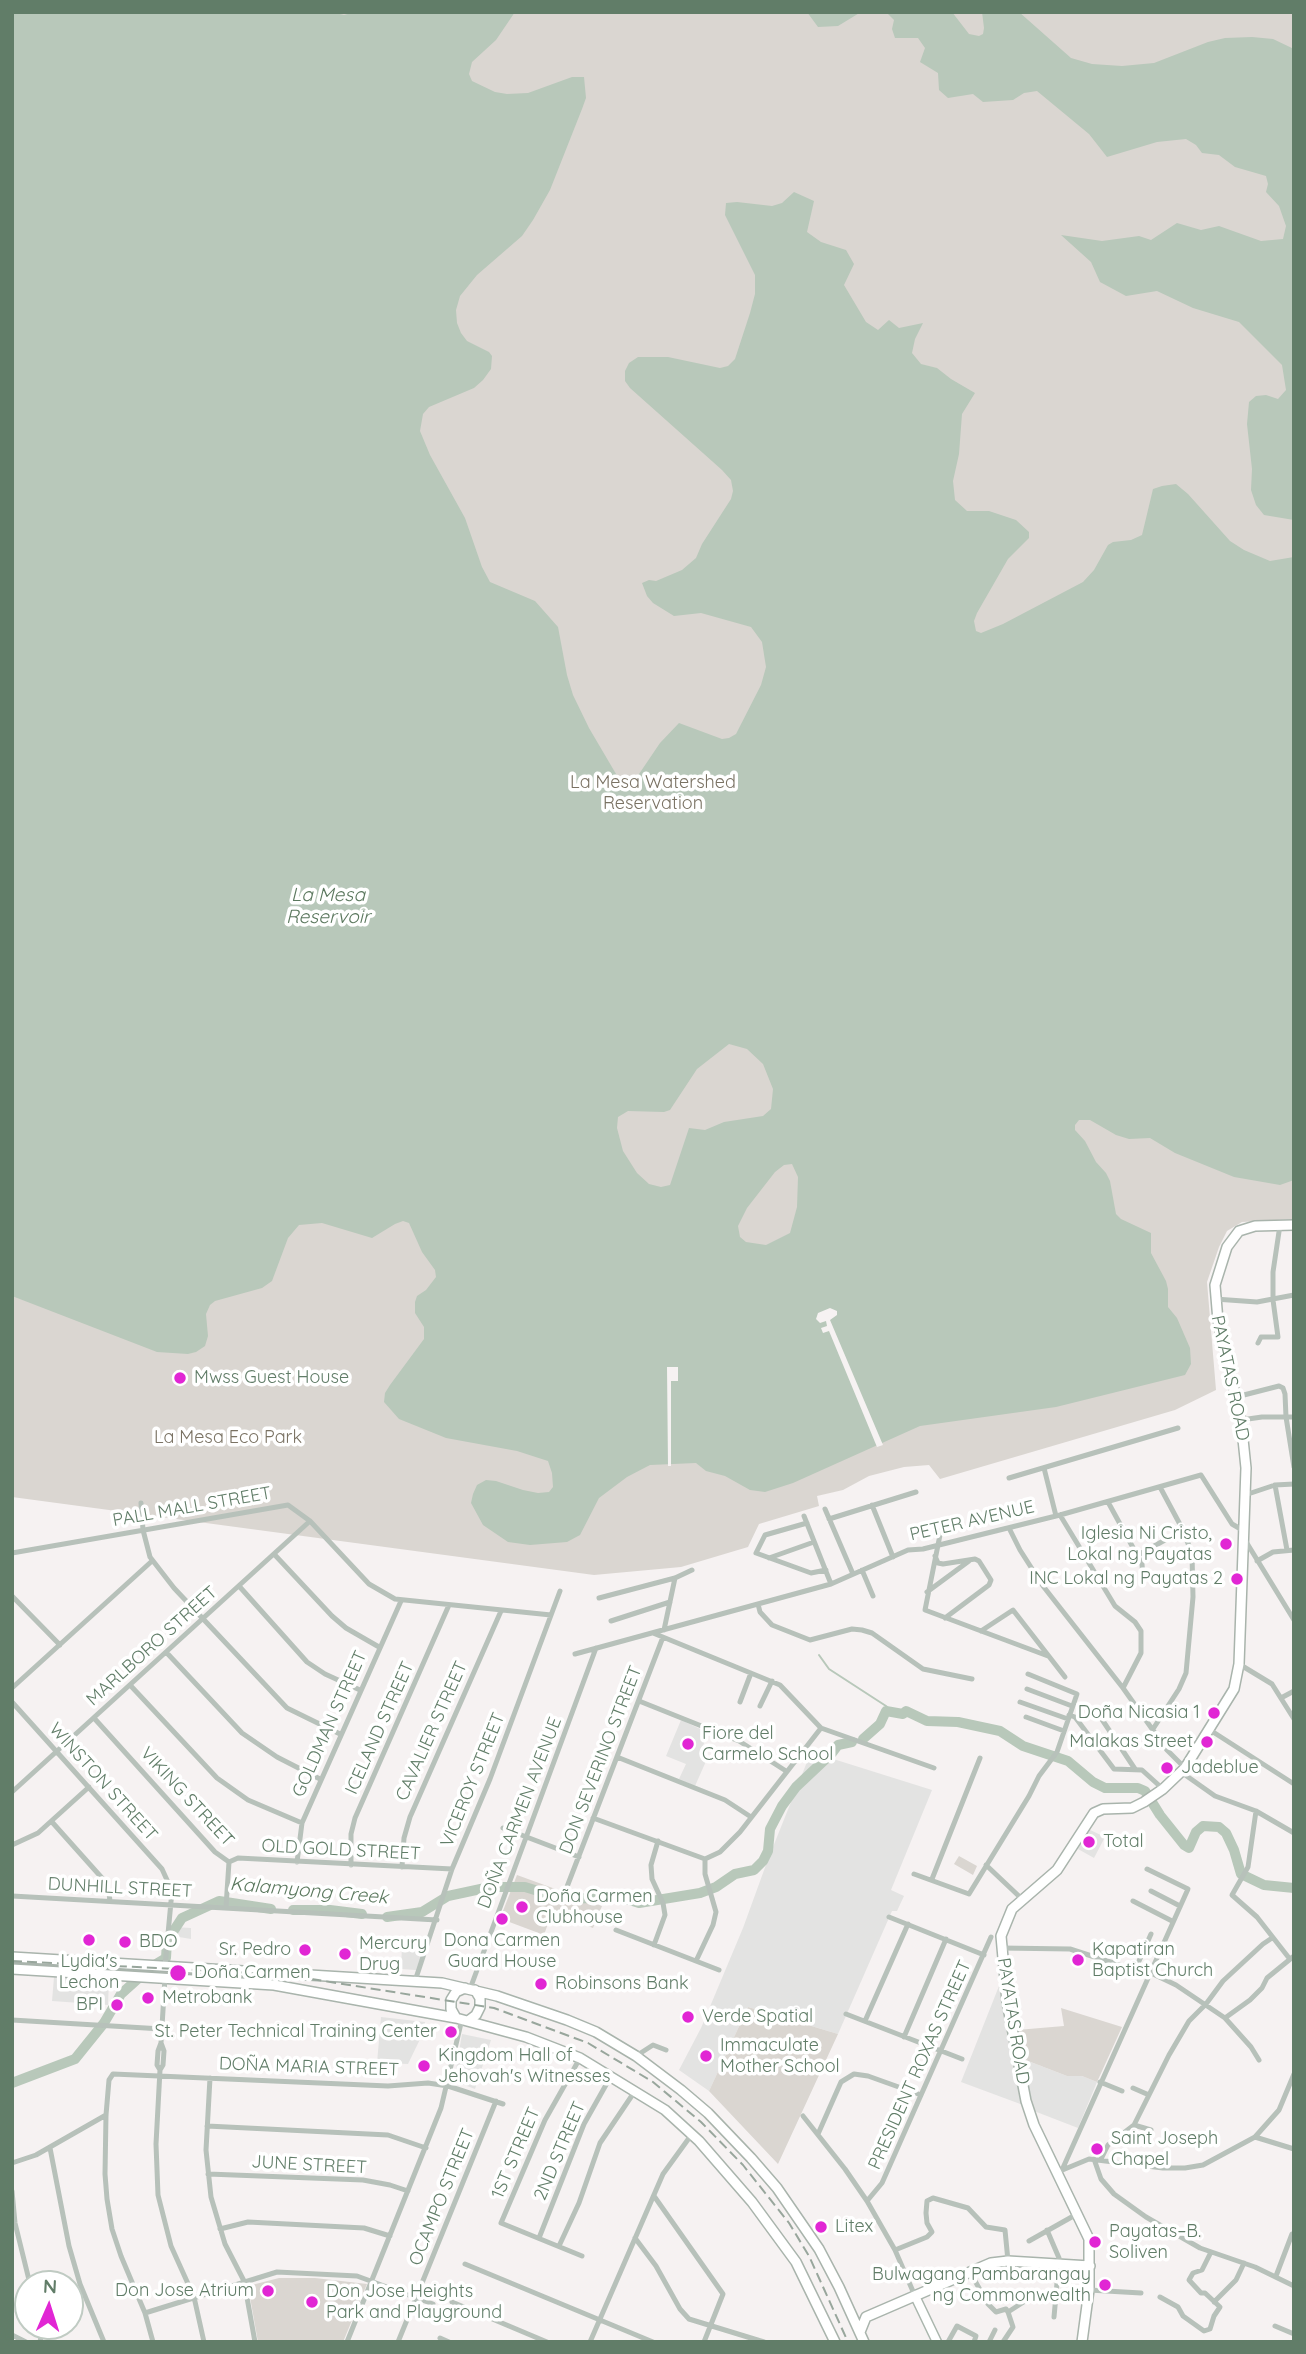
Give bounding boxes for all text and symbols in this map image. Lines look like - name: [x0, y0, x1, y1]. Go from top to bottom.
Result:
- park label: La Mesa Watershed Reservation: [570, 772, 736, 814]
- water label: La Mesa Reservoir: [286, 884, 370, 928]
- street label: PAYATAS ROAD: [1206, 1313, 1254, 1443]
- place label: Mwss Guest House: [194, 1367, 349, 1389]
- marker: Mwss Guest House: [172, 1370, 188, 1386]
- park label: La Mesa Eco Park: [154, 1427, 302, 1449]
- street label: PALL MALL STREET: [111, 1482, 273, 1532]
- street label: PETER AVENUE: [908, 1496, 1036, 1546]
- place label: Iglesia Ni Cristo, Lokal ng Payatas: [1067, 1523, 1212, 1566]
- marker: Iglesia Ni Cristo, Lokal ng Payatas: [1218, 1536, 1234, 1552]
- place label: INC Lokal ng Payatas 2: [1029, 1568, 1223, 1590]
- marker: INC Lokal ng Payatas 2: [1229, 1571, 1245, 1587]
- street label: MARLBORO STREET: [82, 1582, 222, 1710]
- street label: GOLDMAN STREET: [288, 1648, 372, 1800]
- street label: ICELAND STREET: [341, 1658, 419, 1798]
- street label: CAVALIER STREET: [392, 1658, 472, 1804]
- street label: DON SEVERINO STREET: [555, 1663, 647, 1857]
- place label: Doña Nicasia 1: [1078, 1702, 1200, 1724]
- marker: Doña Nicasia 1: [1206, 1705, 1222, 1721]
- street label: VICEROY STREET: [436, 1710, 510, 1850]
- street label: DOÑA CARMEN AVENUE: [473, 1714, 567, 1912]
- street label: WINSTON STREET: [44, 1718, 162, 1846]
- place label: Fiore del Carmelo School: [702, 1723, 833, 1766]
- place label: Malakas Street: [1069, 1731, 1193, 1753]
- marker: Malakas Street: [1199, 1734, 1215, 1750]
- marker: Fiore del Carmelo School: [680, 1736, 696, 1752]
- street label: VIKING STREET: [135, 1743, 239, 1851]
- place label: Jadeblue: [1181, 1757, 1259, 1779]
- marker: Jadeblue: [1159, 1760, 1175, 1776]
- place label: Total: [1103, 1831, 1144, 1853]
- marker: Total: [1081, 1834, 1097, 1850]
- street label: OLD GOLD STREET: [261, 1835, 421, 1865]
- street label: DUNHILL STREET: [47, 1873, 193, 1903]
- water label: Kalamyong Creek: [229, 1873, 389, 1909]
- place label: Doña Carmen Clubhouse: [536, 1886, 653, 1928]
- marker: Doña Carmen Clubhouse: [514, 1899, 530, 1915]
- marker: Dona Carmen Guard House: [494, 1911, 510, 1927]
- place label: Dona Carmen Guard House: [444, 1930, 560, 1972]
- place label: BDO: [139, 1931, 177, 1953]
- marker: Lydia's Lechon: [81, 1932, 97, 1948]
- place label: Mercury Drug: [359, 1933, 427, 1976]
- marker: BDO: [117, 1934, 133, 1950]
- place label: Sr. Pedro: [219, 1939, 291, 1961]
- place label: Kapatiran Baptist Church: [1092, 1939, 1213, 1982]
- marker: Sr. Pedro: [297, 1942, 313, 1958]
- marker: Mercury Drug: [337, 1946, 353, 1962]
- place label: Lydia's Lechon: [59, 1951, 119, 1994]
- marker: Kapatiran Baptist Church: [1070, 1952, 1086, 1968]
- street label: PAYATAS ROAD: [992, 1956, 1034, 2086]
- street label: PRESIDENT ROXAS STREET: [864, 1957, 976, 2173]
- place label: Doña Carmen: [194, 1962, 311, 1984]
- marker: Doña Carmen: [168, 1963, 188, 1983]
- place label: Robinsons Bank: [555, 1973, 689, 1995]
- marker: Robinsons Bank: [533, 1976, 549, 1992]
- place label: Metrobank: [162, 1987, 252, 2009]
- marker: Metrobank: [140, 1990, 156, 2006]
- place label: BPI: [76, 1994, 103, 2016]
- marker: BPI: [109, 1997, 125, 2013]
- place label: Verde Spatial: [702, 2006, 813, 2028]
- marker: Verde Spatial: [680, 2009, 696, 2025]
- place label: St. Peter Technical Training Center: [154, 2021, 437, 2043]
- marker: St. Peter Technical Training Center: [443, 2024, 459, 2040]
- place label: Immaculate Mother School: [720, 2035, 840, 2078]
- place label: Kingdom Hall of Jehovah's Witnesses: [438, 2045, 610, 2088]
- marker: Immaculate Mother School: [698, 2048, 714, 2064]
- street label: DOÑA MARIA STREET: [218, 2053, 400, 2081]
- marker: Kingdom Hall of Jehovah's Witnesses: [416, 2058, 432, 2074]
- street label: 2ND STREET: [529, 2098, 591, 2204]
- street label: 1ST STREET: [487, 2104, 545, 2202]
- street label: OCAMPO STREET: [405, 2125, 479, 2269]
- place label: Saint Joseph Chapel: [1111, 2128, 1218, 2170]
- marker: Saint Joseph Chapel: [1089, 2141, 1105, 2157]
- street label: JUNE STREET: [251, 2151, 367, 2179]
- place label: Litex: [835, 2216, 873, 2238]
- marker: Litex: [813, 2219, 829, 2235]
- place label: Payatas–B. Soliven: [1109, 2221, 1201, 2264]
- marker: Payatas–B. Soliven: [1087, 2234, 1103, 2250]
- place label: Bulwagang Pambarangay ng Commonwealth: [872, 2264, 1091, 2306]
- north arrow: [14, 2270, 84, 2340]
- text: N: [42, 2274, 58, 2298]
- marker: Bulwagang Pambarangay ng Commonwealth: [1097, 2277, 1113, 2293]
- place label: Don Jose Atrium: [115, 2280, 254, 2302]
- place label: Don Jose Heights Park and Playground: [326, 2281, 502, 2324]
- marker: Don Jose Atrium: [260, 2283, 276, 2299]
- marker: Don Jose Heights Park and Playground: [304, 2294, 320, 2310]

